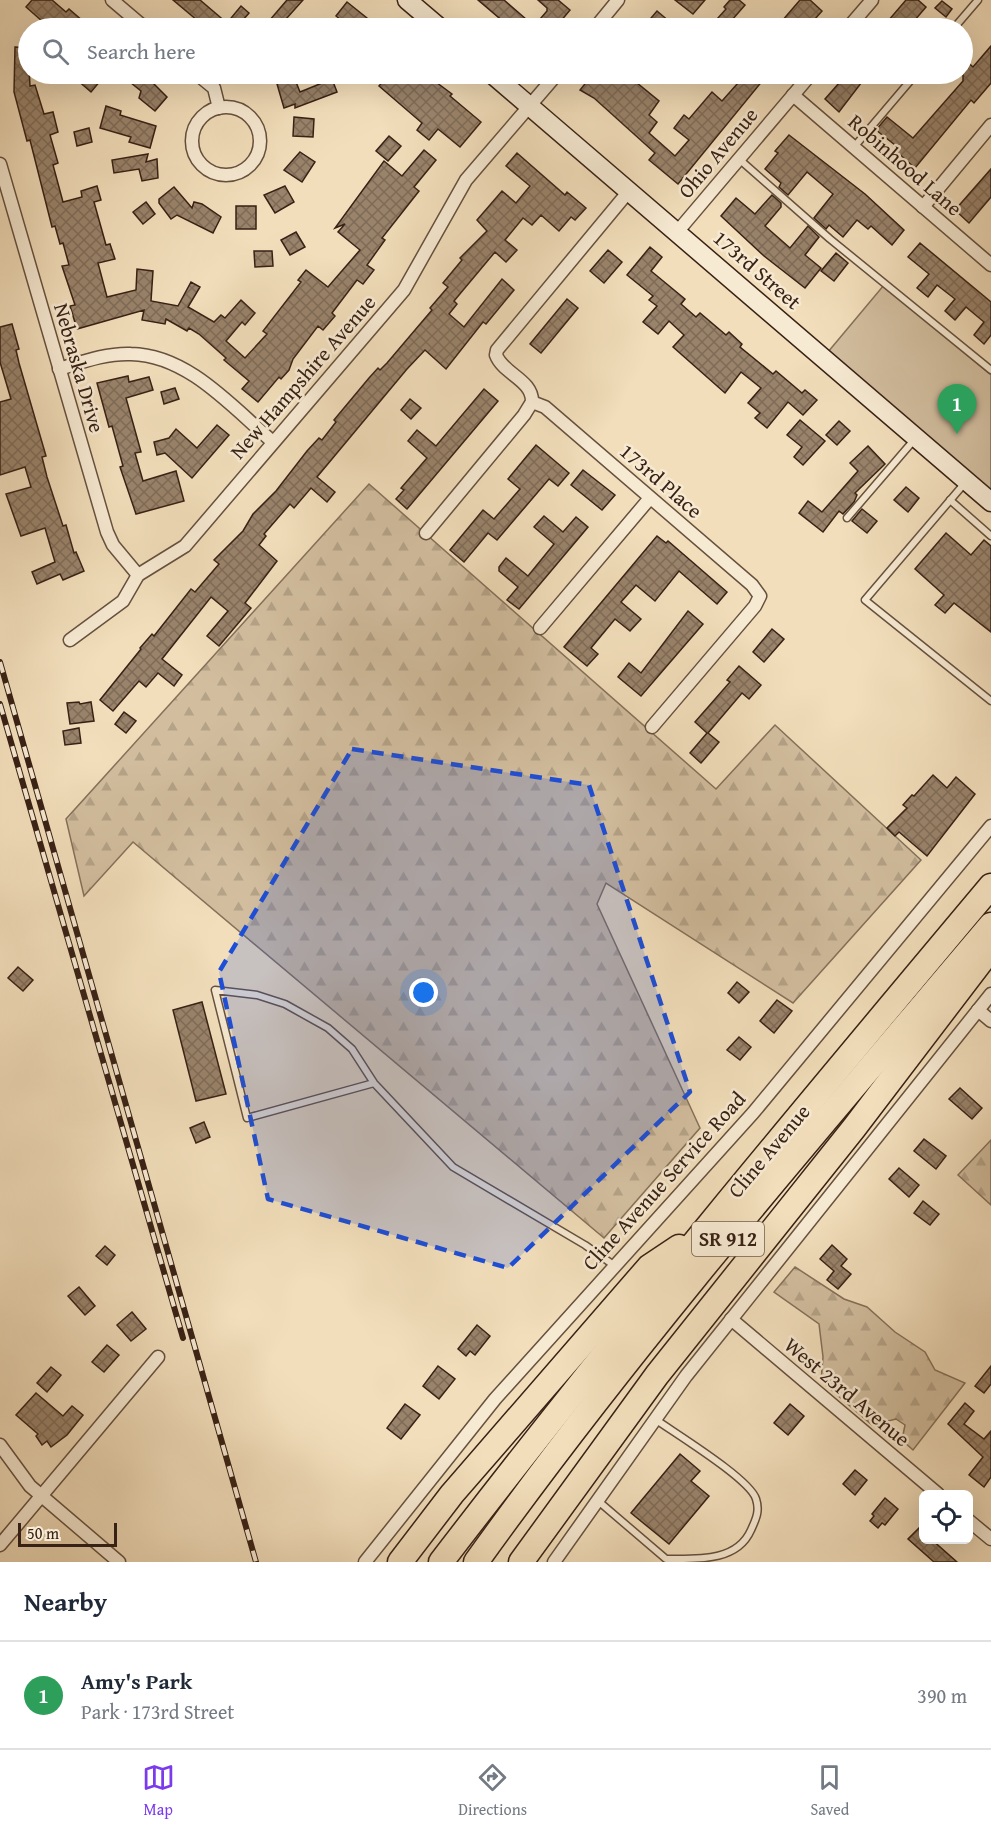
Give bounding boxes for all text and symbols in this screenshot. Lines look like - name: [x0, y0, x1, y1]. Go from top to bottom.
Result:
- search box: [18, 18, 973, 84]
- icon: search: [39, 35, 72, 68]
- text: Search here: [87, 35, 196, 67]
- street label: Ohio Avenue: [670, 100, 765, 205]
- street label: Robinhood Lane: [841, 106, 969, 223]
- street label: 173rd Street: [706, 223, 809, 317]
- street label: New Hampshire Avenue: [222, 288, 383, 466]
- street label: Nebraska Drive: [46, 299, 113, 436]
- pin: 1: [938, 384, 976, 434]
- street label: 173rd Place: [613, 436, 710, 526]
- your location: [409, 978, 438, 1007]
- street label: Cline Avenue Service Road: [575, 1084, 753, 1277]
- street label: Cline Avenue: [720, 1097, 817, 1204]
- road number: SR 912: [692, 1222, 764, 1256]
- street label: West 23rd Avenue: [777, 1330, 917, 1454]
- map controls: [919, 1490, 973, 1544]
- button: locate: [919, 1490, 973, 1544]
- scale bar: [18, 1520, 117, 1548]
- text: 50 m: [27, 1521, 59, 1545]
- text: Nearby: [24, 1582, 107, 1621]
- text: Amy's Park: [81, 1665, 192, 1697]
- text: 1: [38, 1681, 49, 1710]
- text: 390 m: [917, 1681, 967, 1710]
- text: Park · 173rd Street: [81, 1697, 234, 1726]
- tab: Map: [142, 1761, 175, 1821]
- tab: Directions: [458, 1761, 527, 1821]
- tab: Saved: [810, 1761, 849, 1821]

